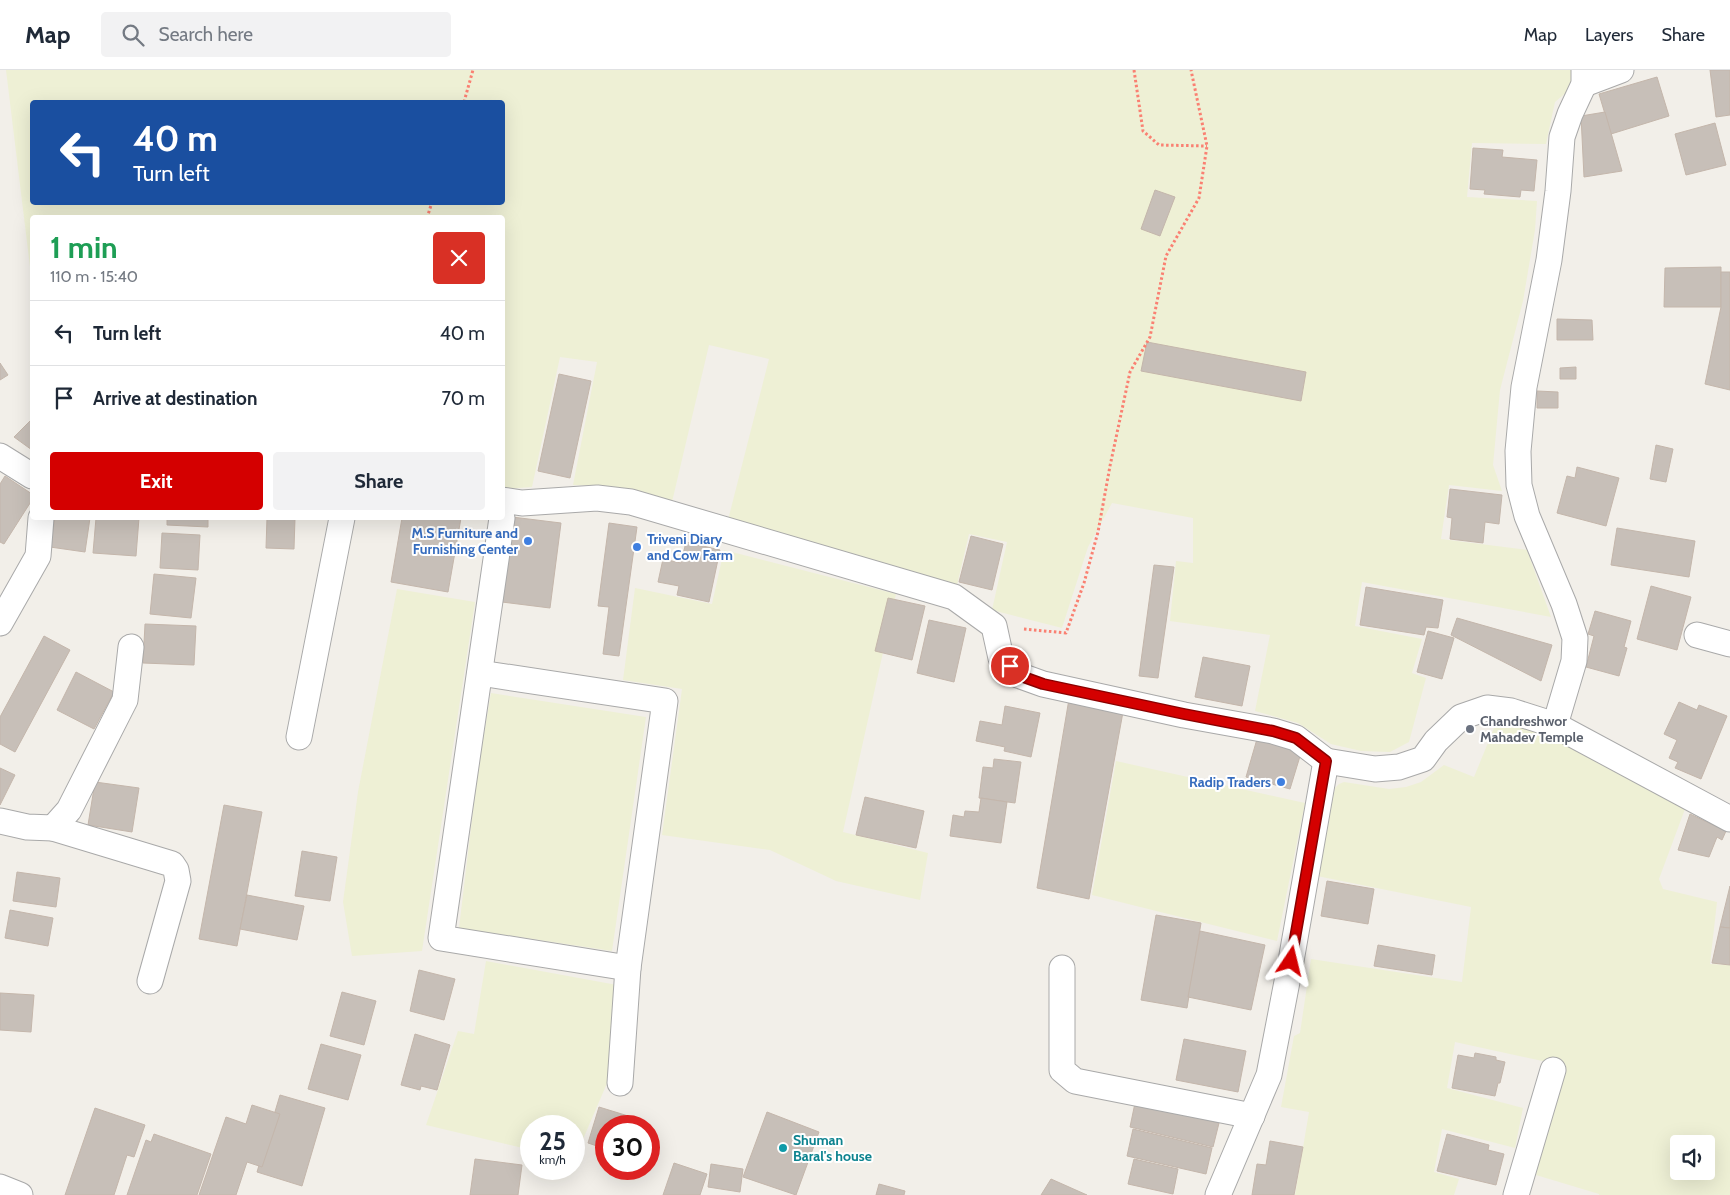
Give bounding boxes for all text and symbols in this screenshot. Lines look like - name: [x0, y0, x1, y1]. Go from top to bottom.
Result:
- search box: [101, 12, 451, 57]
- text: Map: [25, 20, 71, 49]
- icon: search: [119, 21, 147, 49]
- text: Search here: [159, 23, 253, 46]
- text: Map: [1524, 24, 1557, 46]
- text: Layers: [1585, 24, 1634, 46]
- text: Share: [1662, 24, 1705, 46]
- text: 40 m: [133, 117, 218, 160]
- icon: left: [50, 120, 115, 185]
- text: Turn left: [133, 160, 210, 187]
- text: 1 min: [50, 229, 118, 266]
- button: close: [433, 232, 485, 284]
- text: 110 m · 15:40: [50, 267, 138, 286]
- icon: left: [50, 319, 78, 347]
- text: Turn left: [93, 322, 161, 345]
- text: 40 m: [440, 322, 485, 345]
- icon: arrive: [50, 384, 78, 412]
- text: Arrive at destination: [93, 387, 257, 410]
- text: 70 m: [441, 387, 485, 410]
- button: Exit: [50, 452, 263, 510]
- button: Share: [273, 452, 485, 510]
- place label: M.S Furniture and Furnishing Center: [412, 524, 518, 558]
- place label: Triveni Diary and Cow Farm: [647, 530, 733, 564]
- marker: M.S Furniture and Furnishing Center: [522, 535, 534, 547]
- marker: Triveni Diary and Cow Farm: [631, 541, 643, 553]
- pin: [989, 645, 1031, 687]
- icon: arrive: [996, 652, 1024, 680]
- place label: Chandreshwor Mahadev Temple: [1480, 712, 1583, 746]
- marker: Chandreshwor Mahadev Temple: [1464, 723, 1476, 735]
- place label: Radip Traders: [1189, 773, 1271, 791]
- marker: Radip Traders: [1275, 776, 1287, 788]
- position arrow: [1264, 934, 1316, 986]
- speed limit sign: 30: [595, 1115, 660, 1180]
- text: 25: [539, 1126, 566, 1156]
- place label: Shuman Baral's house: [793, 1131, 872, 1165]
- map controls: [1670, 1135, 1715, 1180]
- button: sound: [1670, 1135, 1715, 1180]
- marker: Shuman Baral's house: [777, 1142, 789, 1154]
- text: km/h: [539, 1152, 566, 1167]

